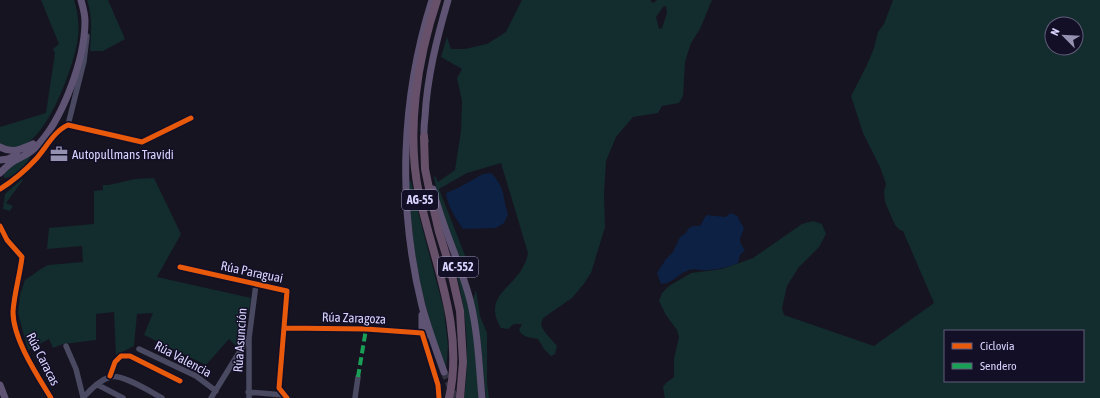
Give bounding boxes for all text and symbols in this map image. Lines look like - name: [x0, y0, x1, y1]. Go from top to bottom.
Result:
- north arrow: [1044, 16, 1084, 56]
- text: N: [1048, 27, 1062, 37]
- office icon: Autopullmans Travidi: [49, 144, 69, 164]
- place label: Autopullmans Travidi: [72, 147, 174, 162]
- road number: AG-55: [402, 190, 438, 210]
- road number: AC-552: [438, 257, 478, 277]
- street label: Rúa Paraguai: [219, 258, 285, 286]
- street label: Rúa Asunción: [230, 307, 250, 373]
- street label: Rúa Zaragoza: [322, 309, 386, 327]
- street label: Rúa Caracas: [23, 330, 63, 388]
- legend: [944, 330, 1084, 382]
- street label: Rúa Valencia: [152, 338, 214, 380]
- text: Ciclovía: [980, 339, 1014, 353]
- text: Sendero: [980, 359, 1017, 373]

